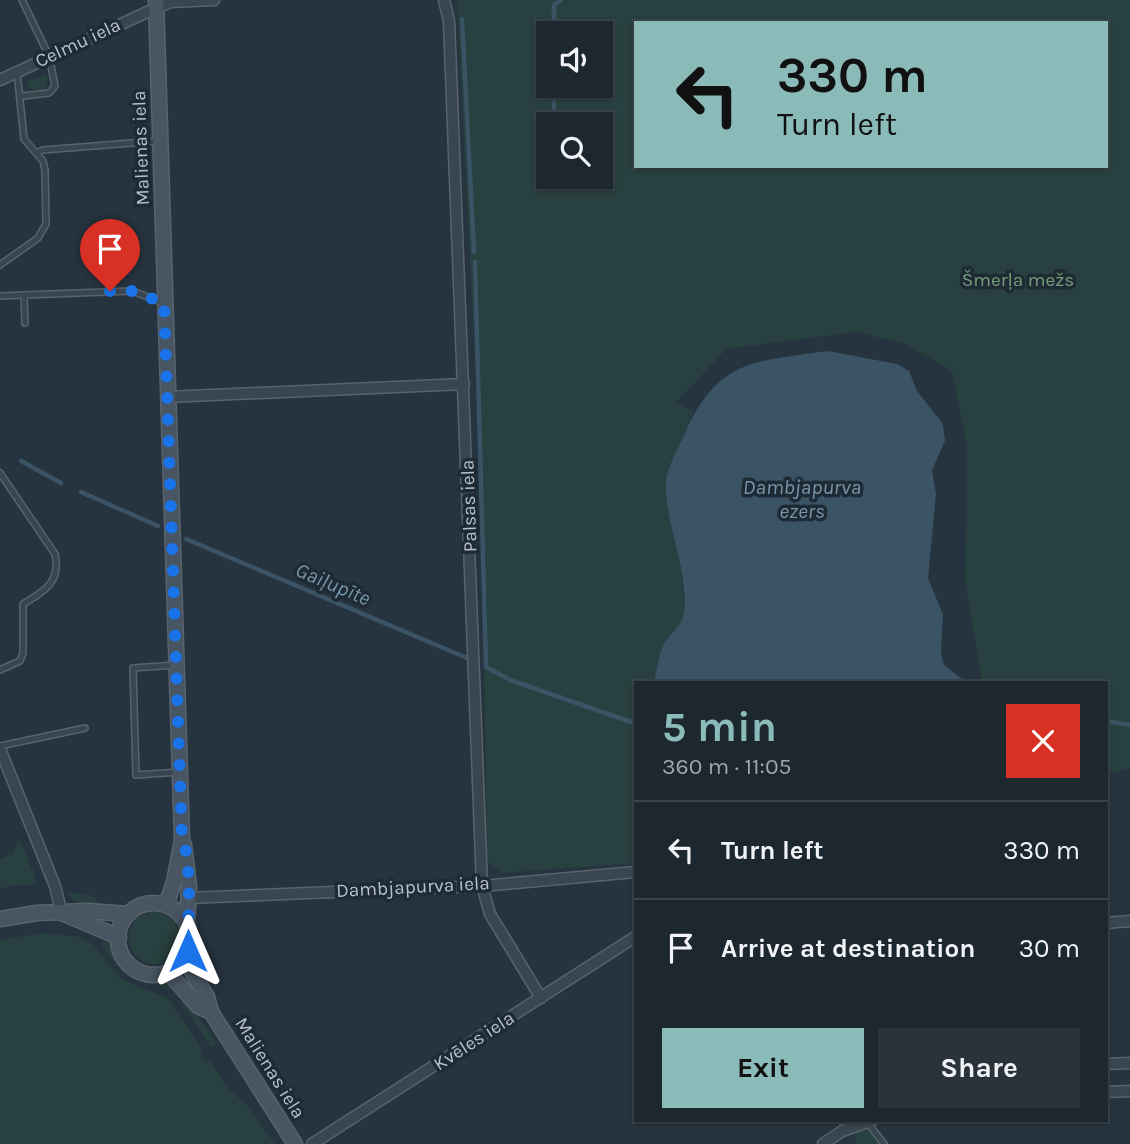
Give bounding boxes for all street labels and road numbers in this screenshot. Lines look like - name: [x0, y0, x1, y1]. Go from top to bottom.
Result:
- street label: Celmu iela: [32, 14, 124, 72]
- street label: Malienas iela: [128, 90, 154, 206]
- street label: Palsas iela: [456, 459, 482, 553]
- street label: Dambjapurva iela: [336, 872, 490, 902]
- street label: Kvēles iela: [430, 1007, 518, 1075]
- street label: Malienas iela: [230, 1013, 310, 1123]

